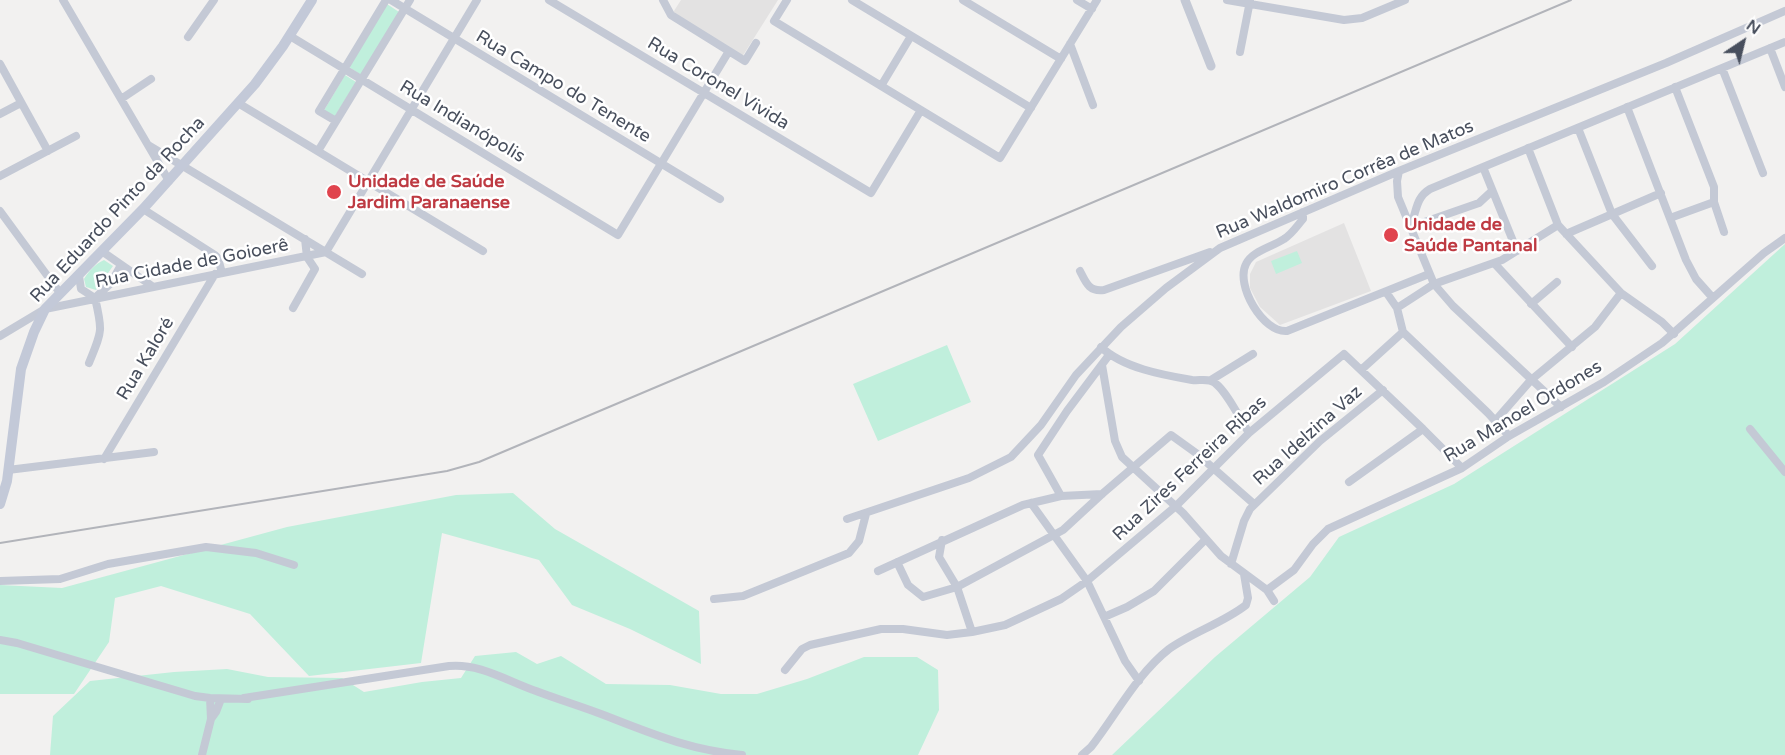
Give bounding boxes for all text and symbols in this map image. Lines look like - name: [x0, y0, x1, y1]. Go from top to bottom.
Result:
- north arrow: [1713, 12, 1773, 72]
- text: N: [1742, 15, 1764, 39]
- street label: Rua Campo do Tenente: [471, 26, 655, 148]
- street label: Rua Coronel Vivida: [643, 33, 793, 135]
- street label: Rua Indianópolis: [395, 76, 529, 168]
- street label: Rua Eduardo Pinto da Rocha: [26, 113, 210, 307]
- street label: Rua Waldomiro Corrêa de Matos: [1213, 116, 1477, 244]
- place label: Unidade de Saúde Jardim Paranaense: [348, 171, 510, 213]
- marker: Unidade de Saúde Jardim Paranaense: [325, 183, 343, 201]
- place label: Unidade de Saúde Pantanal: [1404, 214, 1537, 256]
- marker: Unidade de Saúde Pantanal: [1382, 226, 1400, 244]
- street label: Rua Cidade de Goioerê: [94, 235, 290, 293]
- street label: Rua Kaloré: [113, 314, 179, 404]
- street label: Rua Manoel Ordones: [1440, 356, 1606, 468]
- street label: Rua Idelzina Vaz: [1249, 381, 1367, 491]
- street label: Rua Zires Ferreira Ribas: [1109, 392, 1271, 546]

